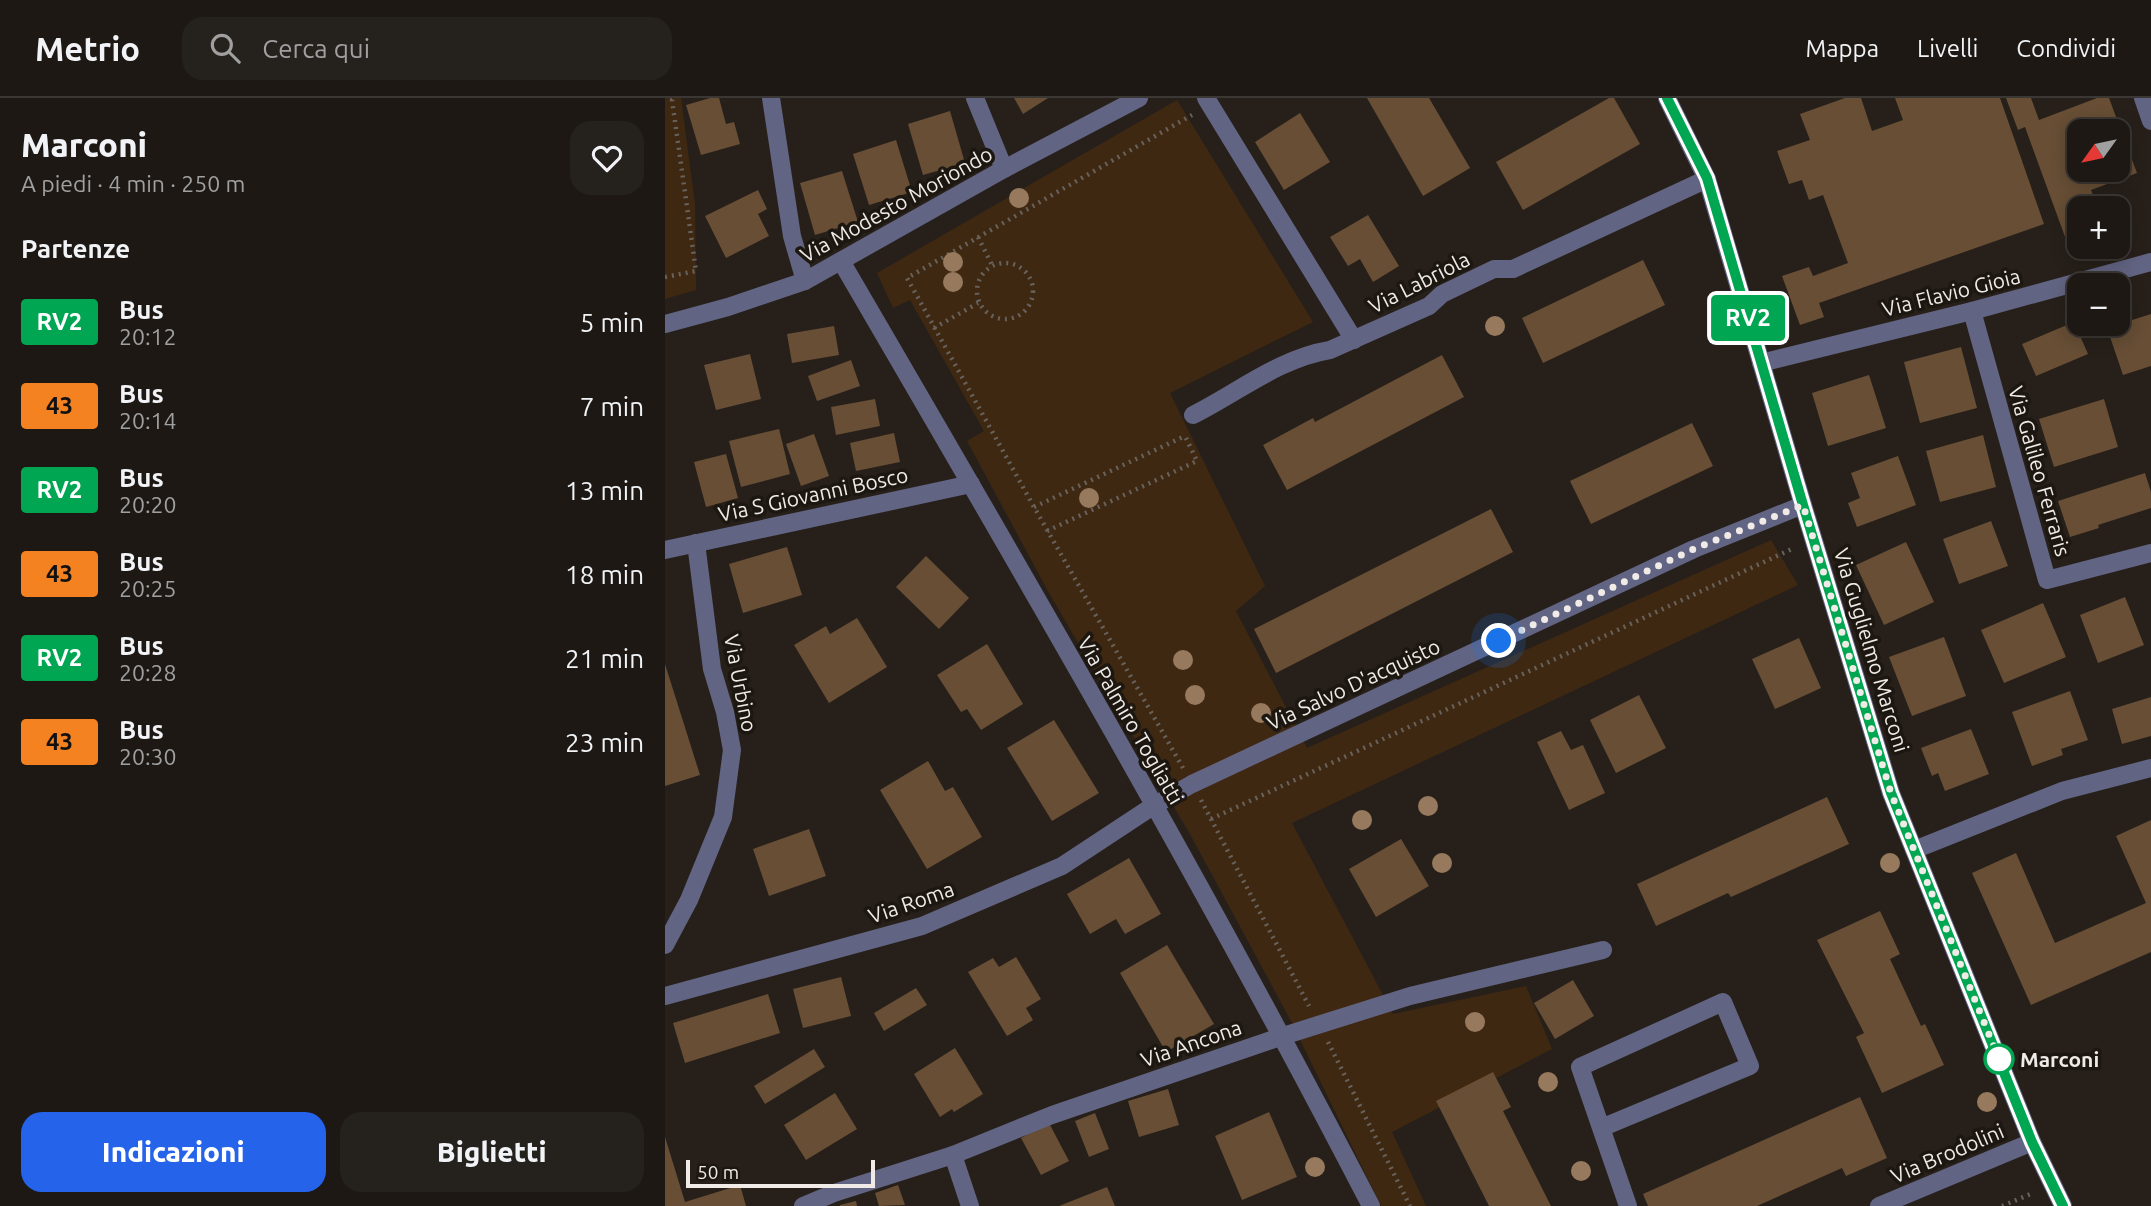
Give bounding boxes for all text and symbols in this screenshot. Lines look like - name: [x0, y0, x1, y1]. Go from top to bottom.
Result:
- search box: [182, 17, 672, 80]
- icon: search: [206, 29, 244, 67]
- text: Metrio: [35, 30, 140, 67]
- text: Cerca qui: [262, 34, 370, 63]
- text: Mappa: [1805, 35, 1879, 62]
- text: Livelli: [1917, 35, 1978, 62]
- text: Condividi: [2016, 35, 2116, 62]
- north arrow: [2067, 119, 2130, 182]
- map controls: [2067, 119, 2130, 336]
- button: heart: [570, 121, 644, 195]
- text: Marconi: [21, 126, 147, 163]
- street label: Via Modesto Moriondo: [796, 141, 996, 267]
- text: A piedi · 4 min · 250 m: [21, 171, 245, 196]
- button: +: [2067, 196, 2130, 259]
- text: Partenze: [21, 234, 130, 263]
- street label: Via Labriola: [1364, 246, 1474, 318]
- street label: Via Flavio Gioia: [1879, 263, 2023, 321]
- button: −: [2067, 273, 2130, 336]
- text: Bus: [119, 295, 164, 324]
- line badge: RV2: [1708, 295, 1788, 341]
- text: RV2: [1725, 304, 1771, 331]
- text: RV2: [37, 308, 82, 335]
- text: 5 min: [580, 308, 644, 337]
- text: 20:12: [119, 324, 177, 349]
- text: Bus: [119, 379, 164, 408]
- street label: Via Galileo Ferraris: [2004, 383, 2076, 559]
- text: 43: [46, 392, 73, 419]
- text: 7 min: [580, 392, 644, 421]
- text: 20:14: [119, 408, 177, 433]
- street label: Via S Giovanni Bosco: [716, 462, 910, 526]
- text: Bus: [119, 463, 164, 492]
- text: RV2: [37, 476, 82, 503]
- text: 13 min: [565, 476, 644, 505]
- text: 20:20: [119, 492, 177, 517]
- street label: Via Guglielmo Marconi: [1830, 545, 1914, 755]
- text: Bus: [119, 547, 164, 576]
- text: 43: [46, 560, 73, 587]
- text: 18 min: [565, 560, 644, 589]
- text: 20:25: [119, 576, 177, 601]
- your location: [1481, 623, 1516, 658]
- text: Bus: [119, 631, 164, 660]
- street label: Via Urbino: [720, 632, 762, 734]
- street label: Via Palmiro Togliatti: [1073, 632, 1189, 808]
- street label: Via Salvo D'acquisto: [1263, 633, 1443, 735]
- text: RV2: [37, 644, 82, 671]
- text: 21 min: [565, 644, 644, 673]
- text: 20:28: [119, 660, 177, 685]
- text: Bus: [119, 715, 164, 744]
- text: 43: [46, 728, 73, 755]
- text: 23 min: [565, 728, 644, 757]
- text: 20:30: [119, 744, 177, 769]
- street label: Via Roma: [865, 876, 957, 928]
- street label: Via Ancona: [1137, 1015, 1245, 1071]
- marker: Marconi: [1984, 1044, 2014, 1074]
- place label: Marconi: [2020, 1047, 2099, 1071]
- button: Indicazioni: [21, 1112, 326, 1192]
- button: Biglietti: [340, 1112, 644, 1192]
- street label: Via Brodolini: [1887, 1118, 2007, 1188]
- scale bar: [686, 1157, 875, 1189]
- text: 50 m: [697, 1161, 739, 1183]

